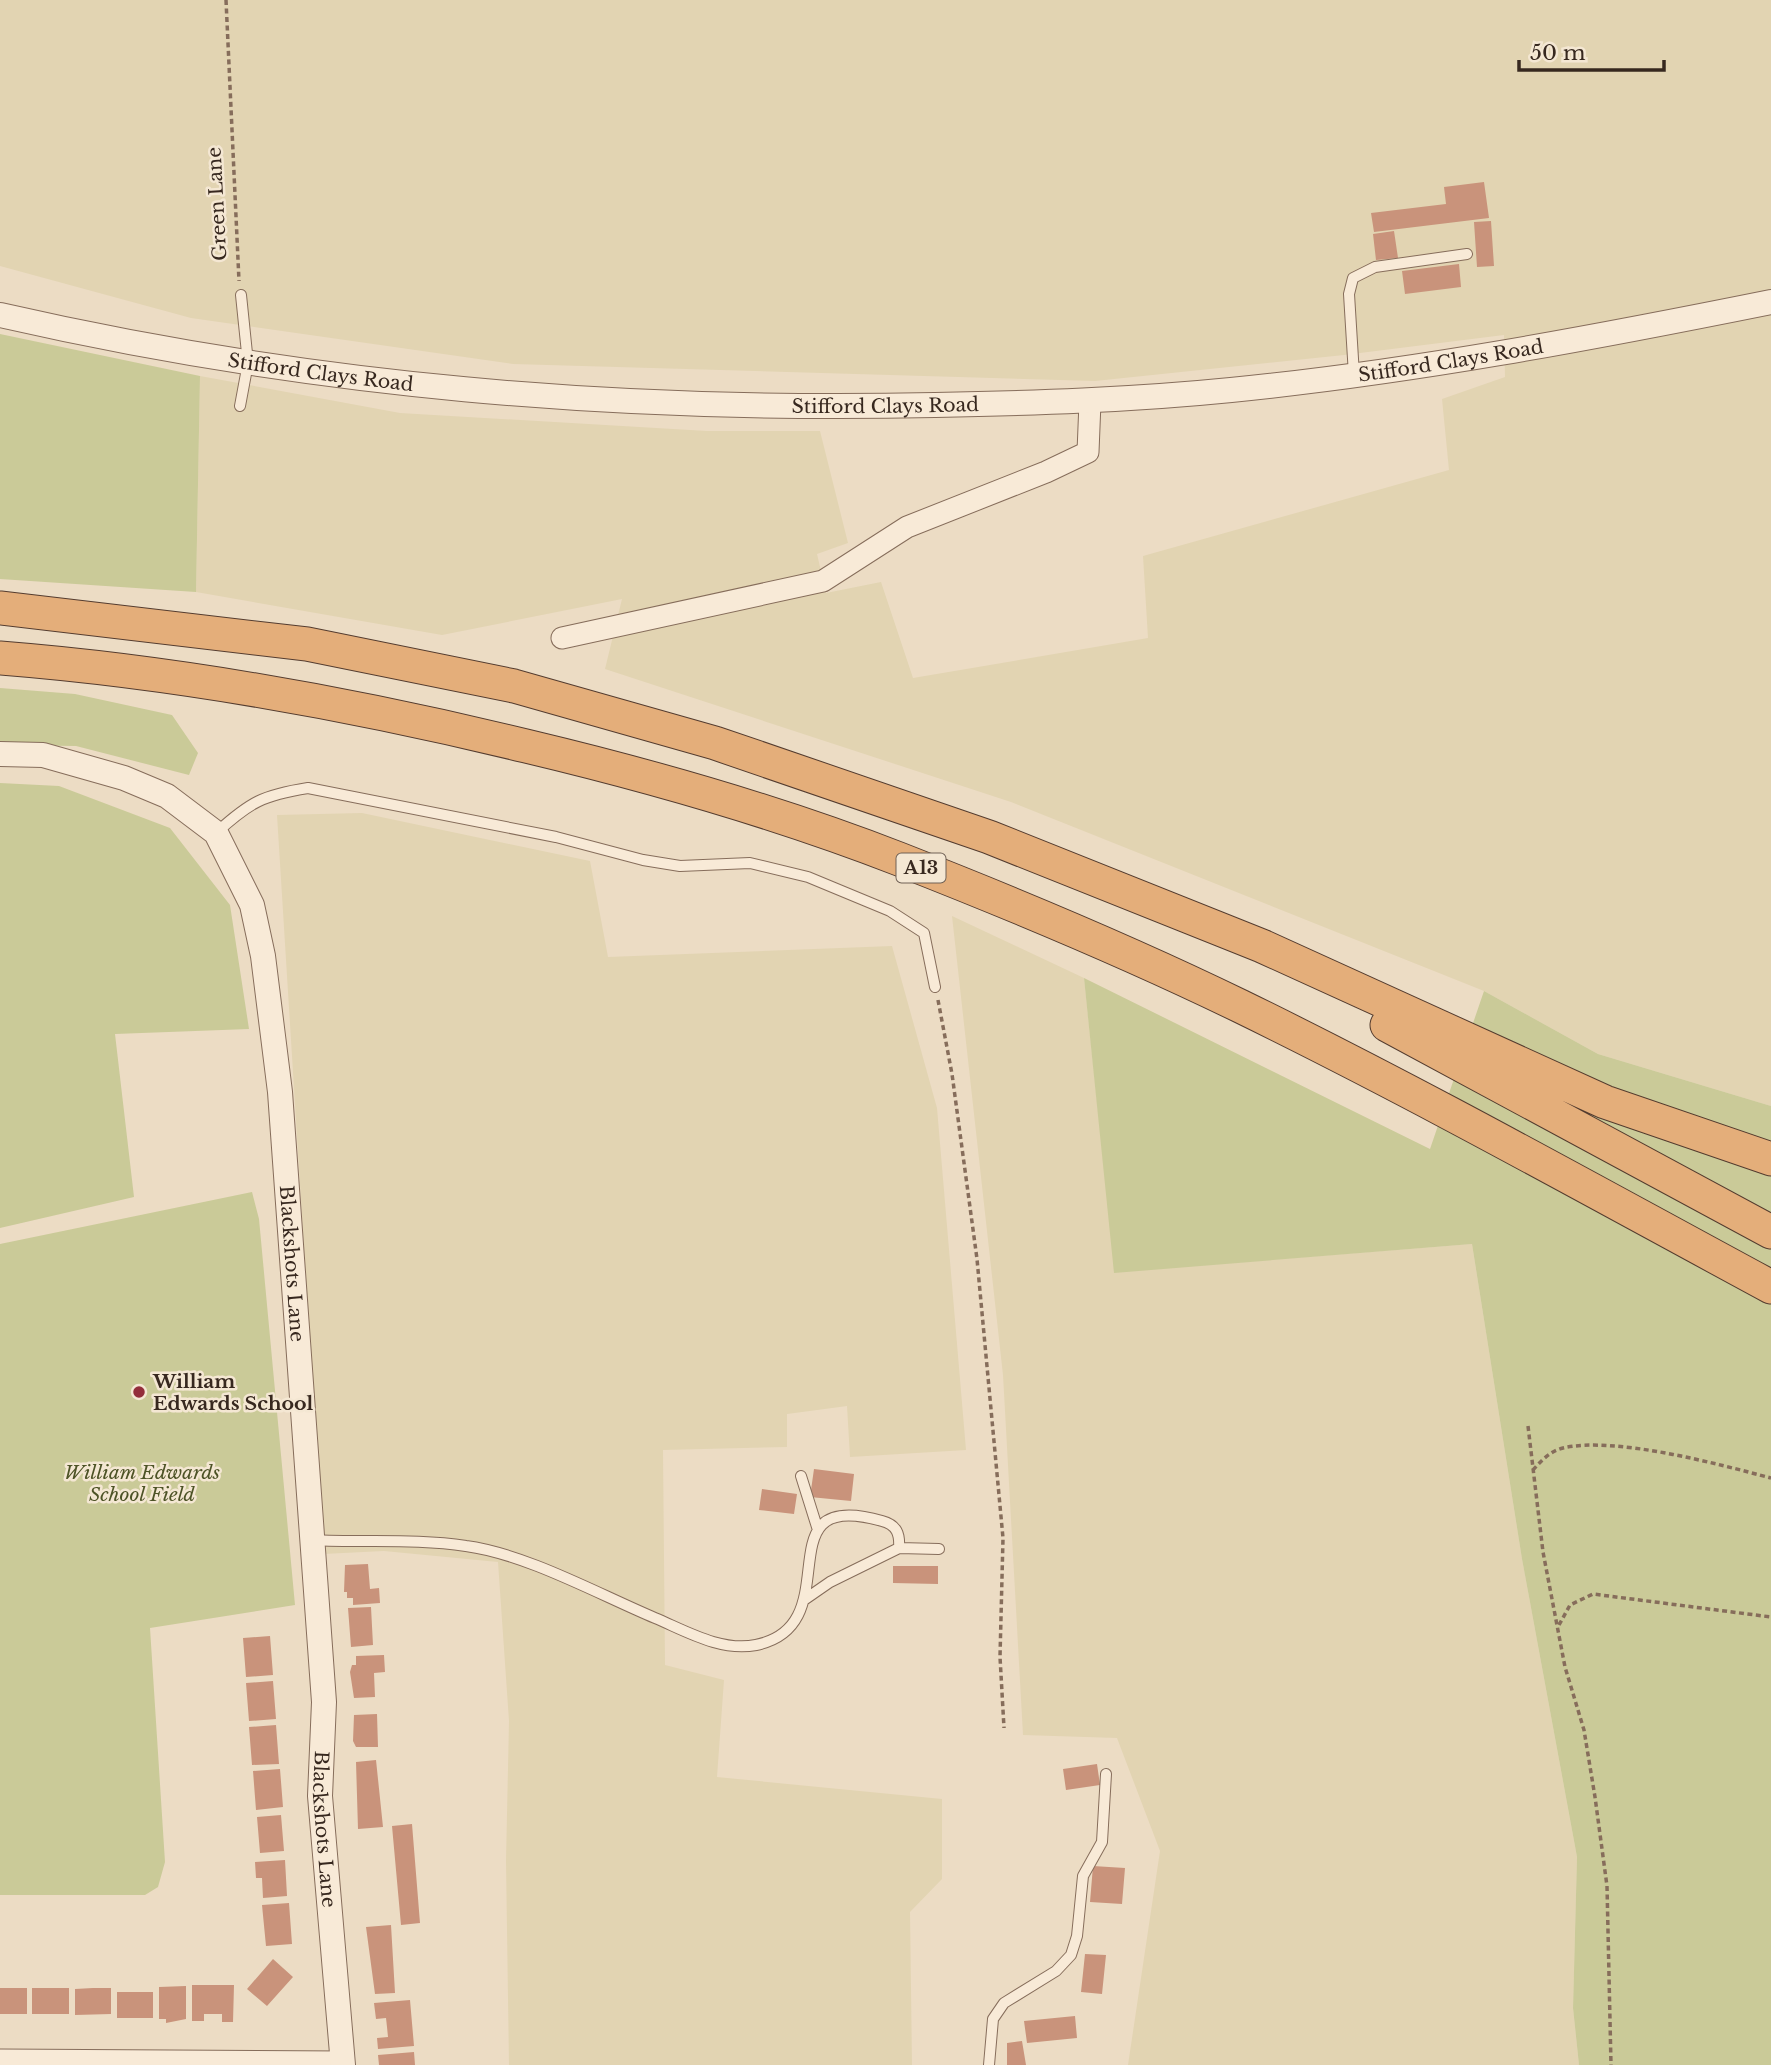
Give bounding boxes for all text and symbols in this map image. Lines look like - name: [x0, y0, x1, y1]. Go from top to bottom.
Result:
- scale bar: [1519, 28, 1664, 72]
- text: 50 m: [1530, 40, 1586, 66]
- street label: Green Lane: [203, 146, 231, 262]
- street label: Stifford Clays Road: [1357, 334, 1545, 386]
- street label: Stifford Clays Road: [226, 348, 415, 396]
- street label: Stifford Clays Road: [792, 393, 979, 418]
- road number: A13: [897, 854, 946, 882]
- street label: Blackshots Lane: [275, 1184, 309, 1343]
- place label: William Edwards School: [152, 1370, 314, 1415]
- marker: William Edwards School: [131, 1384, 147, 1400]
- park label: William Edwards School Field: [64, 1461, 220, 1506]
- street label: Blackshots Lane: [308, 1750, 341, 1908]

